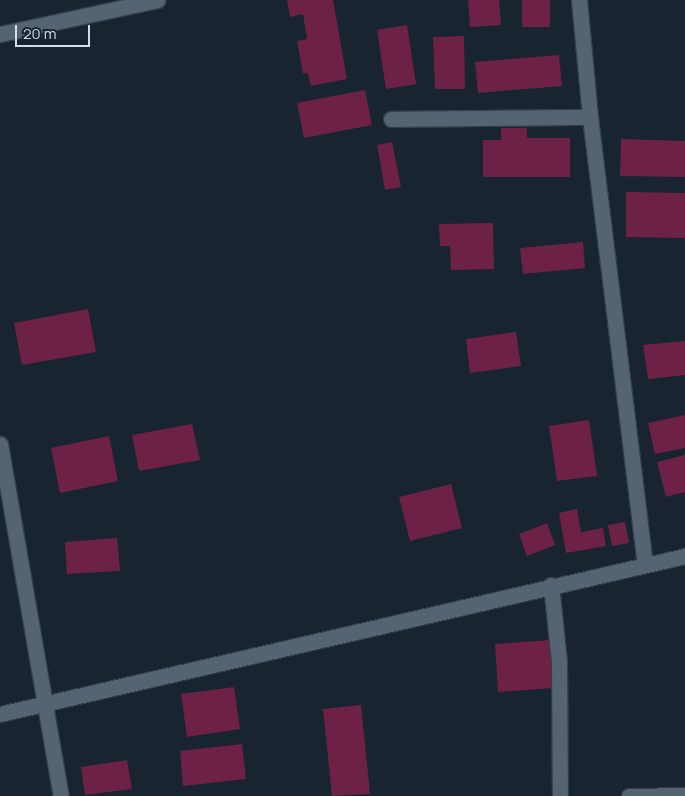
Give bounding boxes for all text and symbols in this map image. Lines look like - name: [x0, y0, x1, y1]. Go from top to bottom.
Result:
- scale bar: [18, 15, 92, 47]
- text: 20 m: [23, 23, 56, 44]

